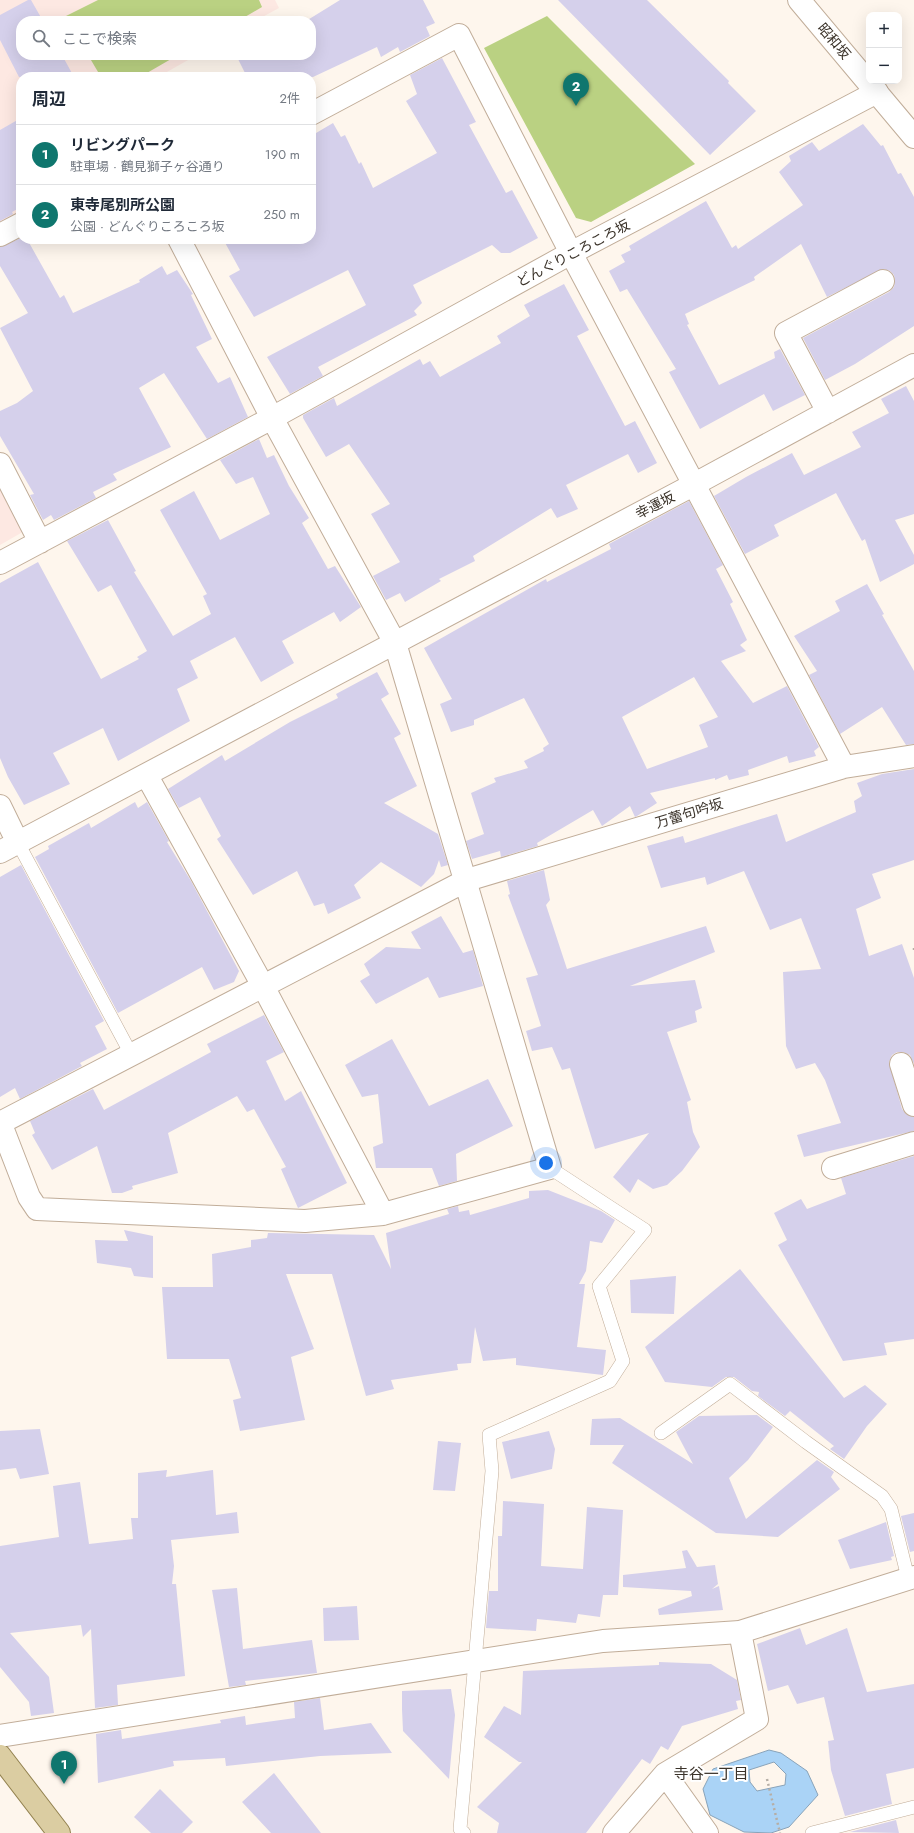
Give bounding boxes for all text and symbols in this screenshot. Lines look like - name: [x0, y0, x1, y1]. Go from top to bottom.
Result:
- map controls: [866, 12, 902, 84]
- button: +: [866, 12, 902, 48]
- search box: [16, 16, 316, 60]
- street label: 昭和坂: [813, 18, 855, 64]
- icon: search: [30, 27, 52, 49]
- text: ここで検索: [62, 28, 137, 50]
- button: −: [866, 48, 902, 84]
- pin: 2: [563, 73, 589, 106]
- text: 周辺: [32, 87, 66, 111]
- text: 2件: [280, 89, 300, 108]
- text: リビングパーク: [70, 134, 175, 156]
- text: 1: [42, 145, 48, 164]
- text: 190 m: [265, 145, 300, 164]
- text: 駐車場 · 鶴見獅子ヶ谷通り: [70, 157, 225, 176]
- text: 東寺尾別所公園: [70, 194, 175, 216]
- text: 2: [41, 205, 49, 224]
- text: 250 m: [263, 205, 300, 224]
- street label: どんぐりころころ坂: [513, 215, 633, 291]
- text: 公園 · どんぐりころころ坂: [70, 217, 225, 236]
- street label: 幸運坂: [632, 486, 678, 524]
- street label: 万蕾句吟坂: [653, 793, 725, 833]
- your location: [536, 1153, 556, 1173]
- pin: 1: [51, 1751, 77, 1784]
- district label: 寺谷一丁目: [673, 1763, 749, 1785]

